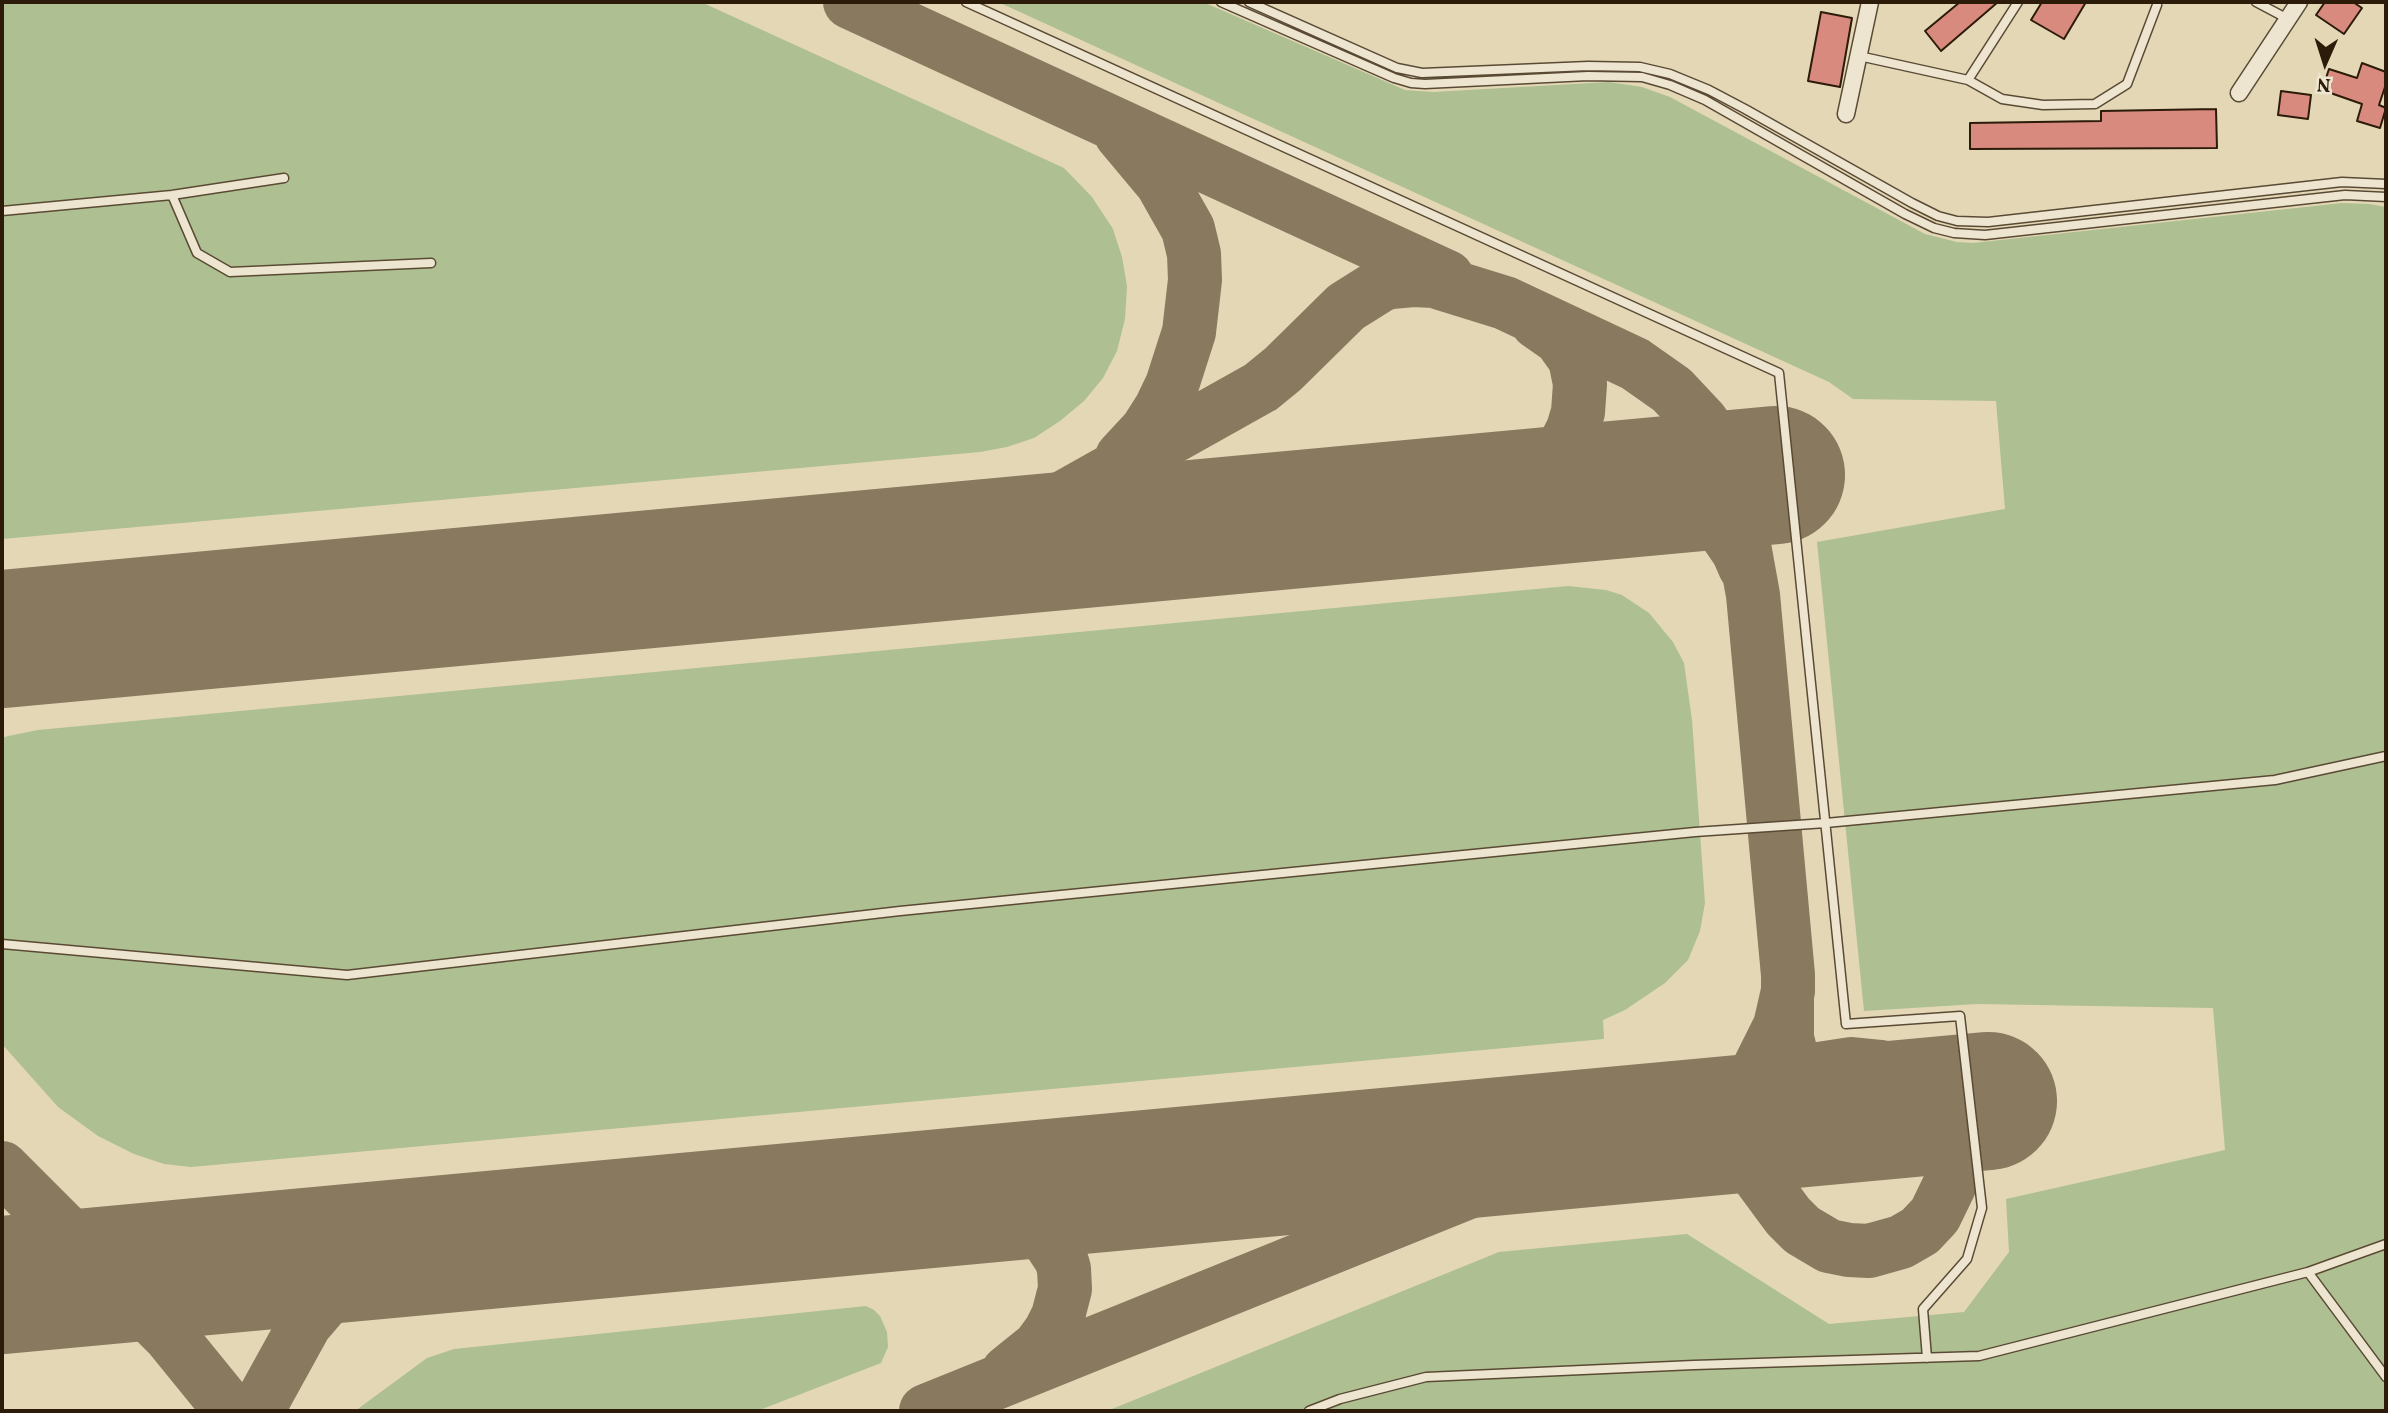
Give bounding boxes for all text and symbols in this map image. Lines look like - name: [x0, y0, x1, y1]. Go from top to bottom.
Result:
- north arrow: [2290, 28, 2360, 98]
- text: N: [2316, 71, 2331, 97]

